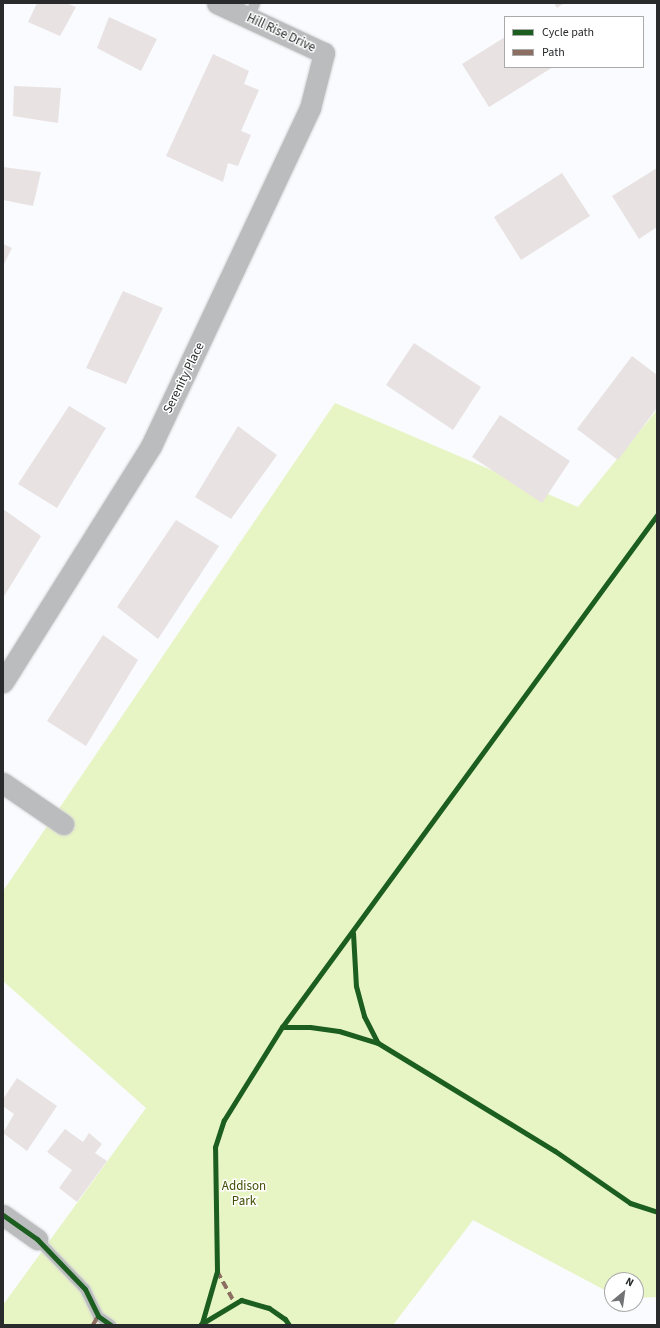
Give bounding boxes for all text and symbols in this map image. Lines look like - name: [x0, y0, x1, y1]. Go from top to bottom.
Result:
- street label: Hill Rise Drive: [244, 10, 318, 56]
- legend: [504, 16, 644, 68]
- text: Cycle path: [542, 24, 594, 41]
- text: Path: [542, 44, 565, 61]
- street label: Serenity Place: [160, 340, 208, 416]
- park label: Addison Park: [222, 1179, 266, 1210]
- north arrow: [604, 1272, 644, 1312]
- text: N: [623, 1274, 636, 1290]

